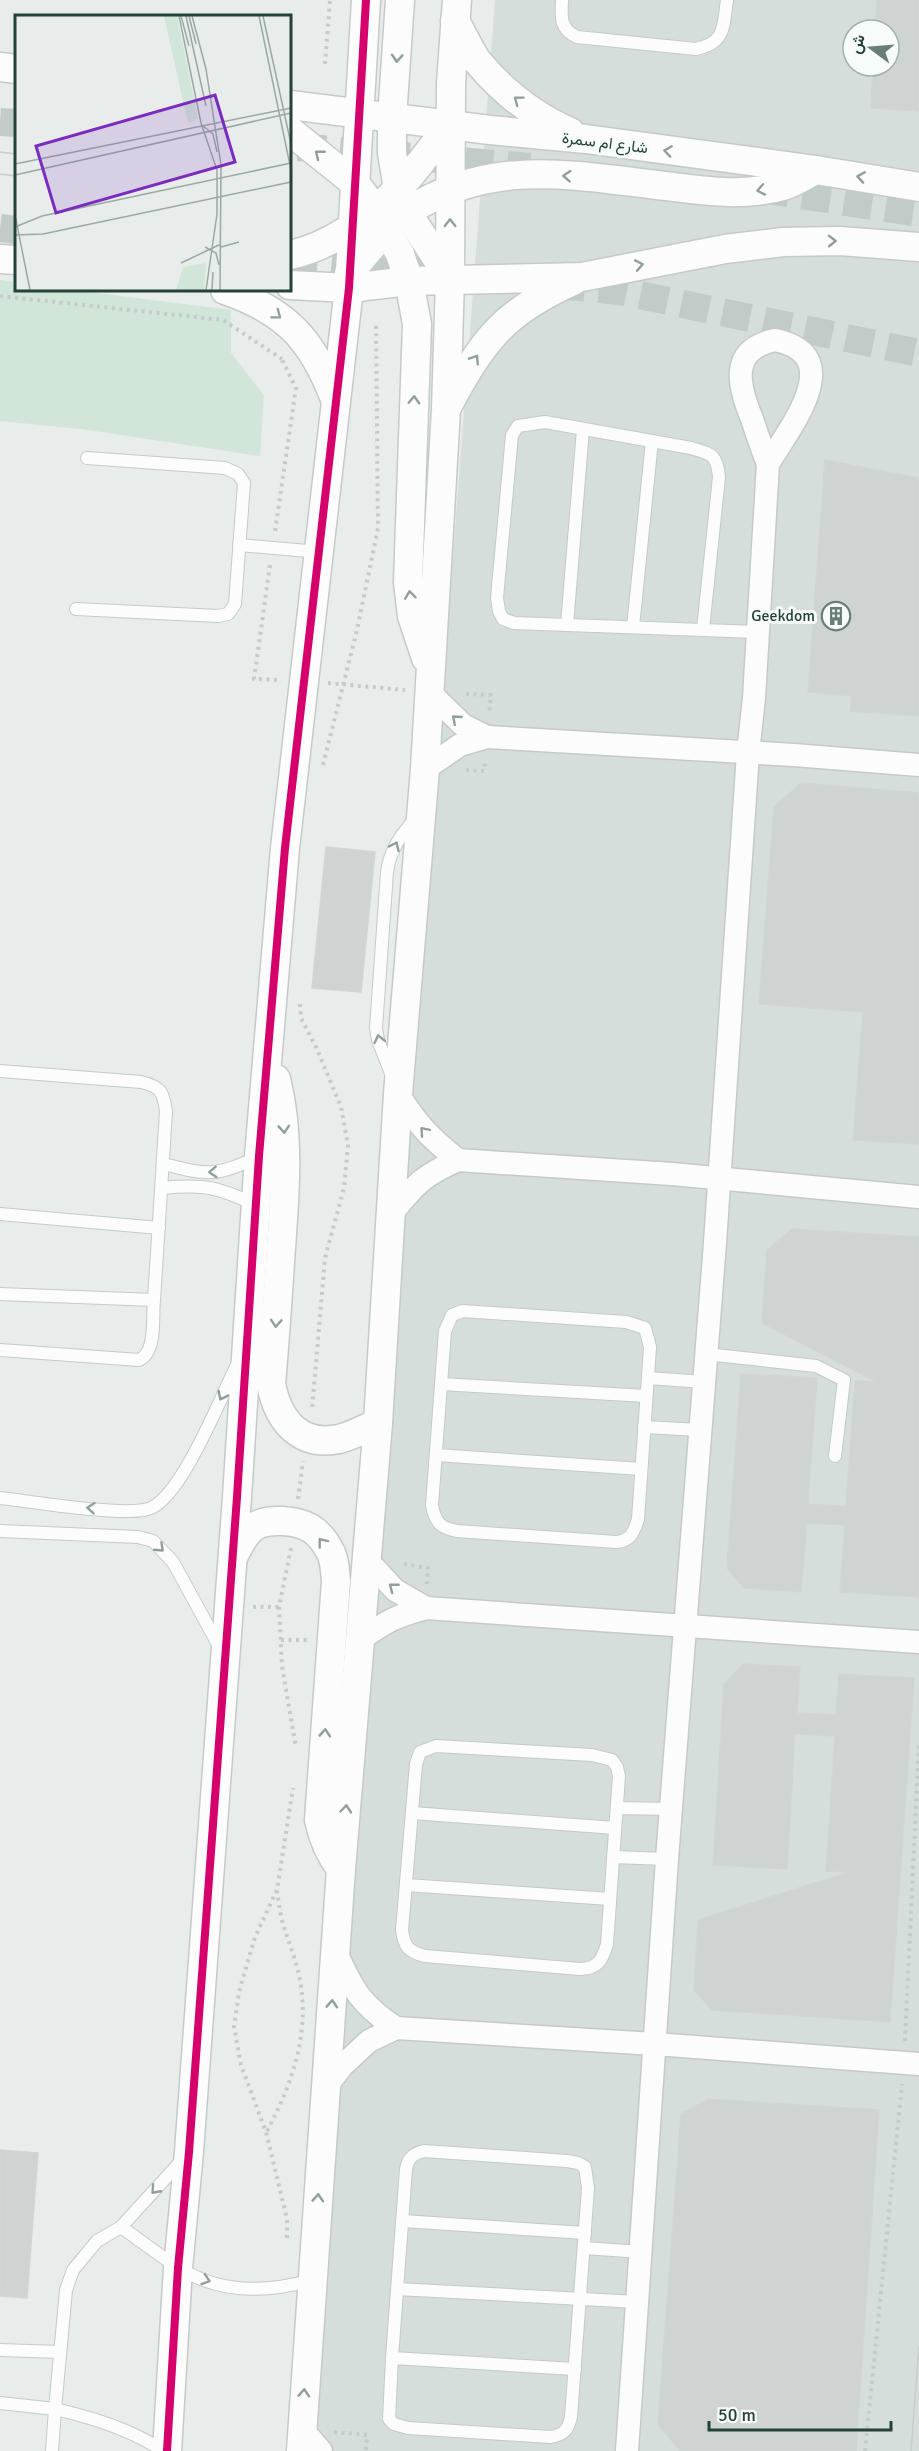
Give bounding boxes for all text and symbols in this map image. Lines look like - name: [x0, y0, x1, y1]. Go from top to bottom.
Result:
- inset map: [15, 15, 291, 291]
- north arrow: [841, 18, 901, 78]
- text: ش: [845, 32, 870, 56]
- one-way arrow: [390, 54, 403, 63]
- one-way arrow: [513, 96, 524, 107]
- street label: شارع ام سمرة: [561, 128, 649, 159]
- one-way arrow: [664, 146, 673, 158]
- one-way arrow: [315, 150, 326, 161]
- one-way arrow: [563, 169, 572, 182]
- one-way arrow: [857, 172, 866, 184]
- one-way arrow: [757, 183, 767, 196]
- one-way arrow: [444, 219, 456, 228]
- one-way arrow: [828, 235, 837, 247]
- one-way arrow: [634, 259, 644, 272]
- one-way arrow: [270, 308, 281, 319]
- one-way arrow: [467, 355, 479, 365]
- one-way arrow: [408, 395, 420, 404]
- one-way arrow: [404, 590, 416, 599]
- building icon: Geekdom: [820, 600, 852, 632]
- place label: Geekdom: [751, 606, 815, 626]
- one-way arrow: [452, 715, 463, 726]
- one-way arrow: [387, 842, 399, 853]
- one-way arrow: [373, 1034, 386, 1044]
- one-way arrow: [277, 1124, 290, 1133]
- one-way arrow: [420, 1127, 431, 1138]
- one-way arrow: [208, 1166, 217, 1179]
- one-way arrow: [269, 1319, 282, 1328]
- one-way arrow: [217, 1389, 229, 1400]
- one-way arrow: [87, 1502, 96, 1515]
- one-way arrow: [319, 1537, 330, 1548]
- one-way arrow: [153, 1541, 163, 1552]
- one-way arrow: [389, 1584, 400, 1595]
- one-way arrow: [318, 1728, 331, 1737]
- one-way arrow: [339, 1805, 352, 1814]
- one-way arrow: [325, 1999, 338, 2008]
- one-way arrow: [151, 2183, 162, 2194]
- one-way arrow: [311, 2194, 324, 2203]
- one-way arrow: [200, 2273, 211, 2285]
- one-way arrow: [298, 2388, 311, 2397]
- scale bar: [709, 2394, 890, 2432]
- text: 50 m: [718, 2404, 756, 2426]

